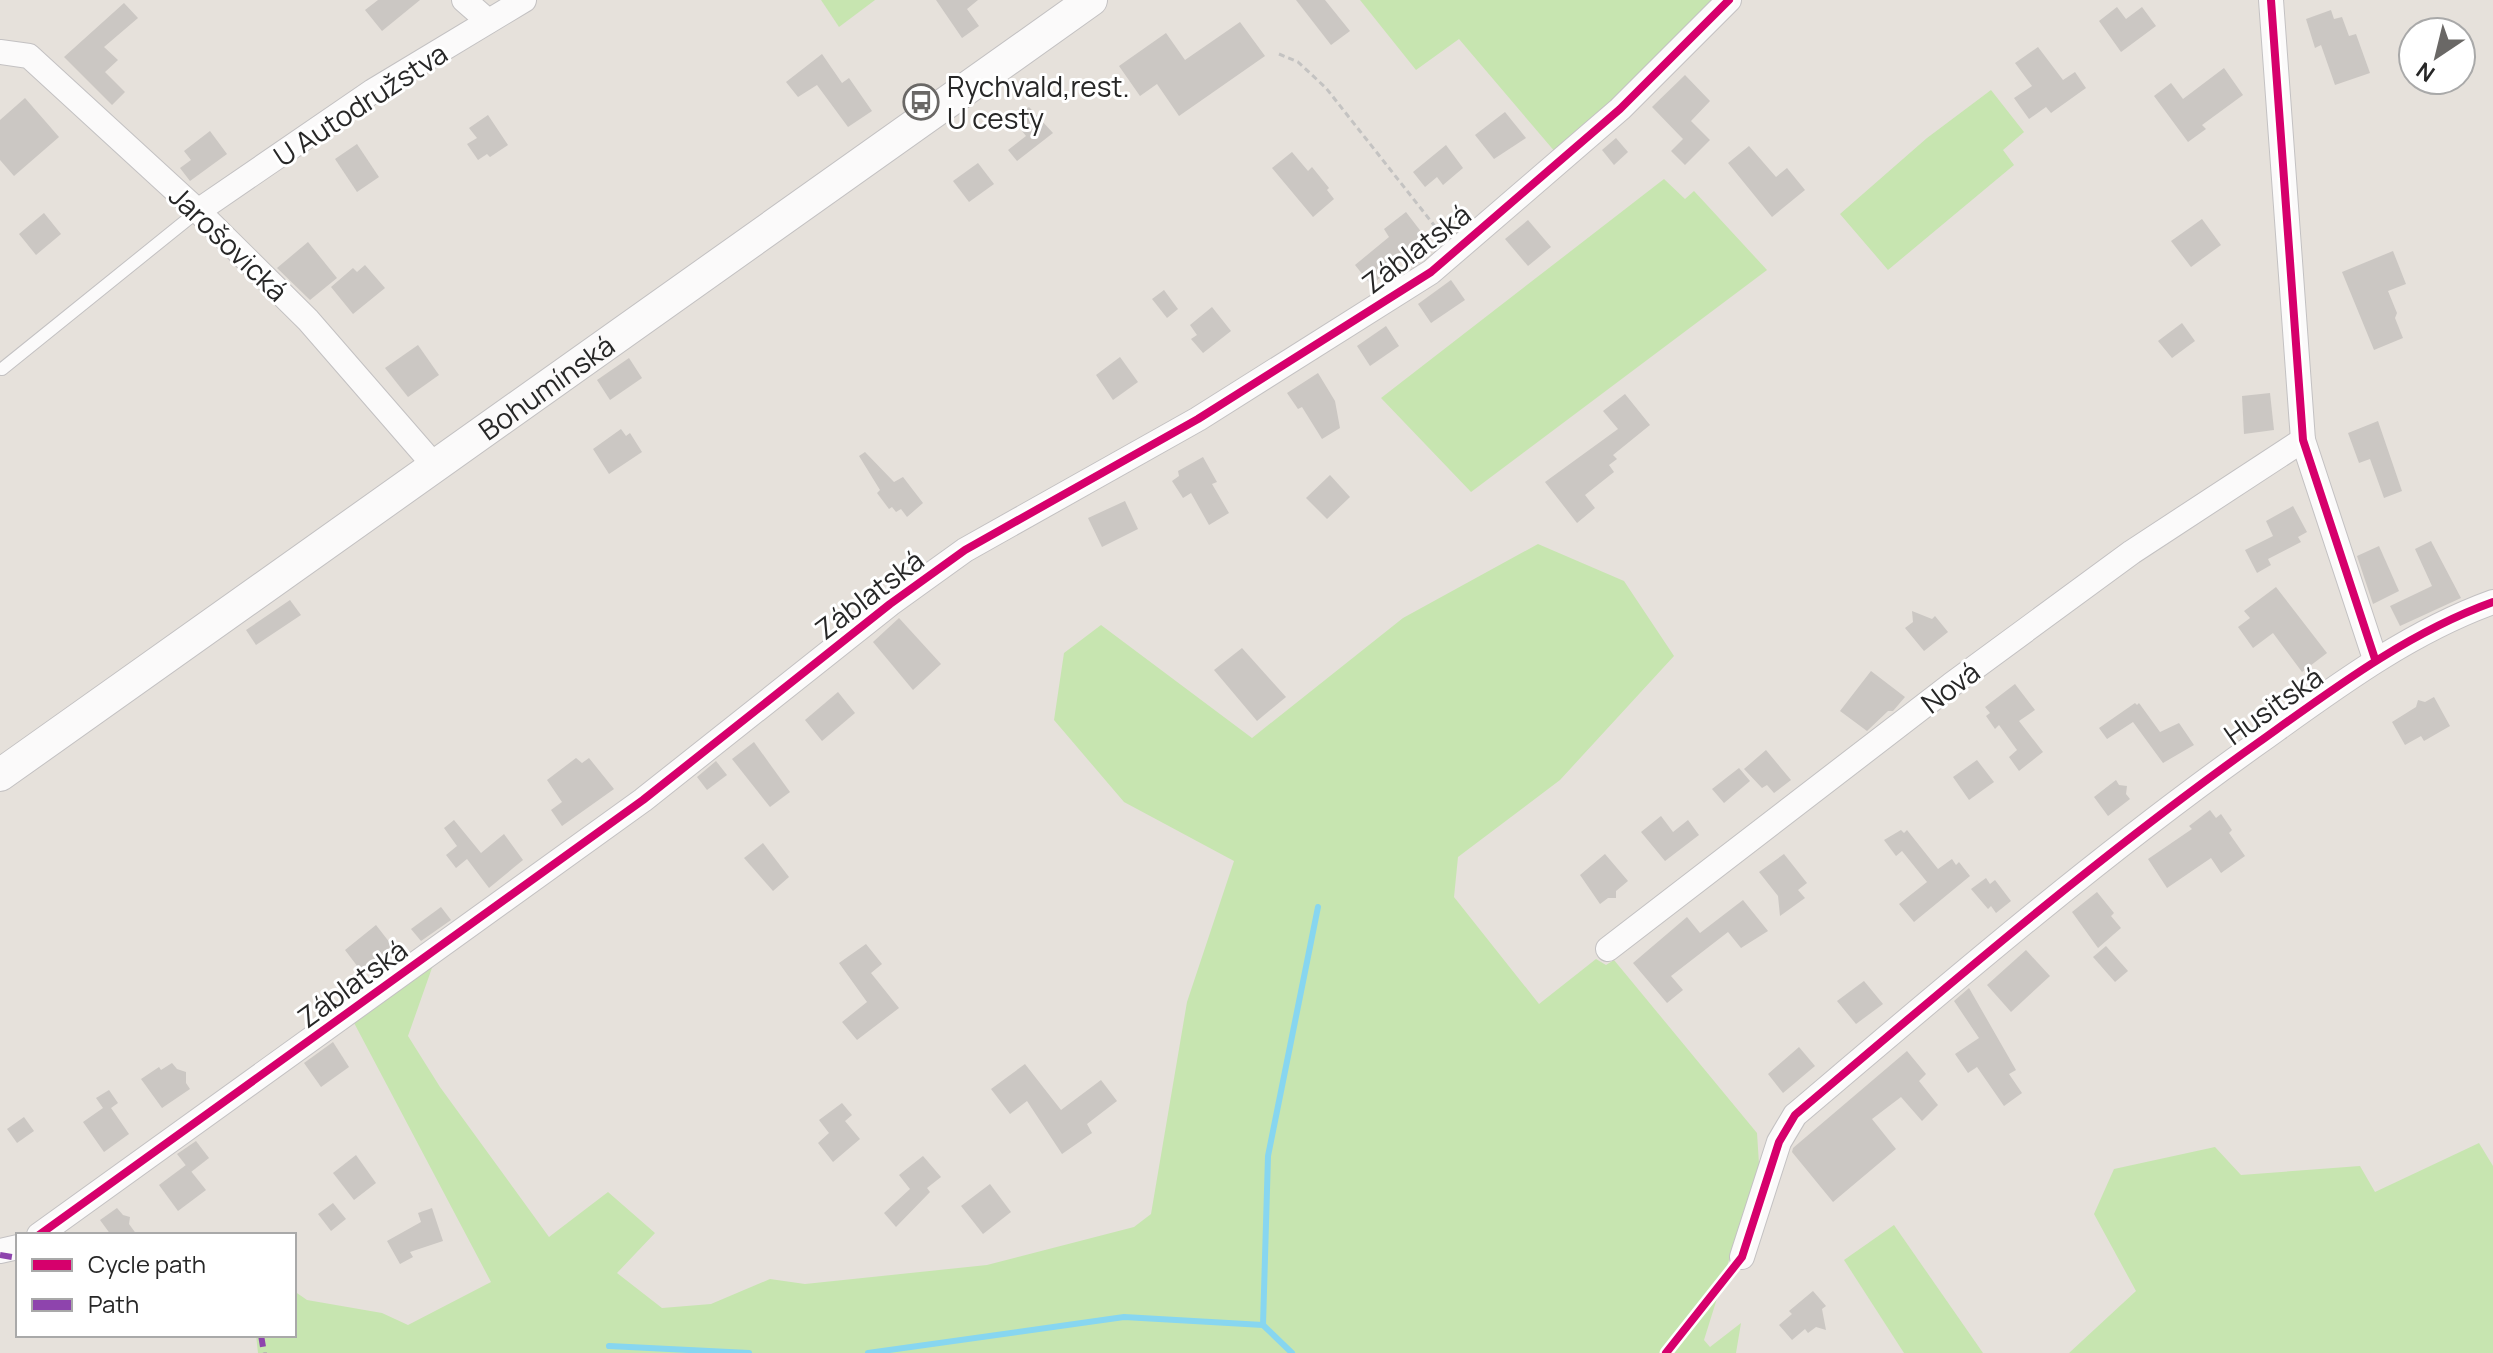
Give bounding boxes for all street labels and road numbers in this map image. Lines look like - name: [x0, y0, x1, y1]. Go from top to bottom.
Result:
- street label: U Autodružstva: [266, 34, 454, 174]
- street label: Jarošovická: [161, 177, 297, 309]
- street label: Záblatská: [1354, 195, 1478, 301]
- street label: Bohumínská: [471, 326, 622, 448]
- street label: Záblatská: [807, 541, 931, 647]
- street label: Nová: [1913, 653, 1987, 721]
- street label: Husitská: [2216, 657, 2330, 753]
- street label: Záblatská: [290, 930, 414, 1036]

